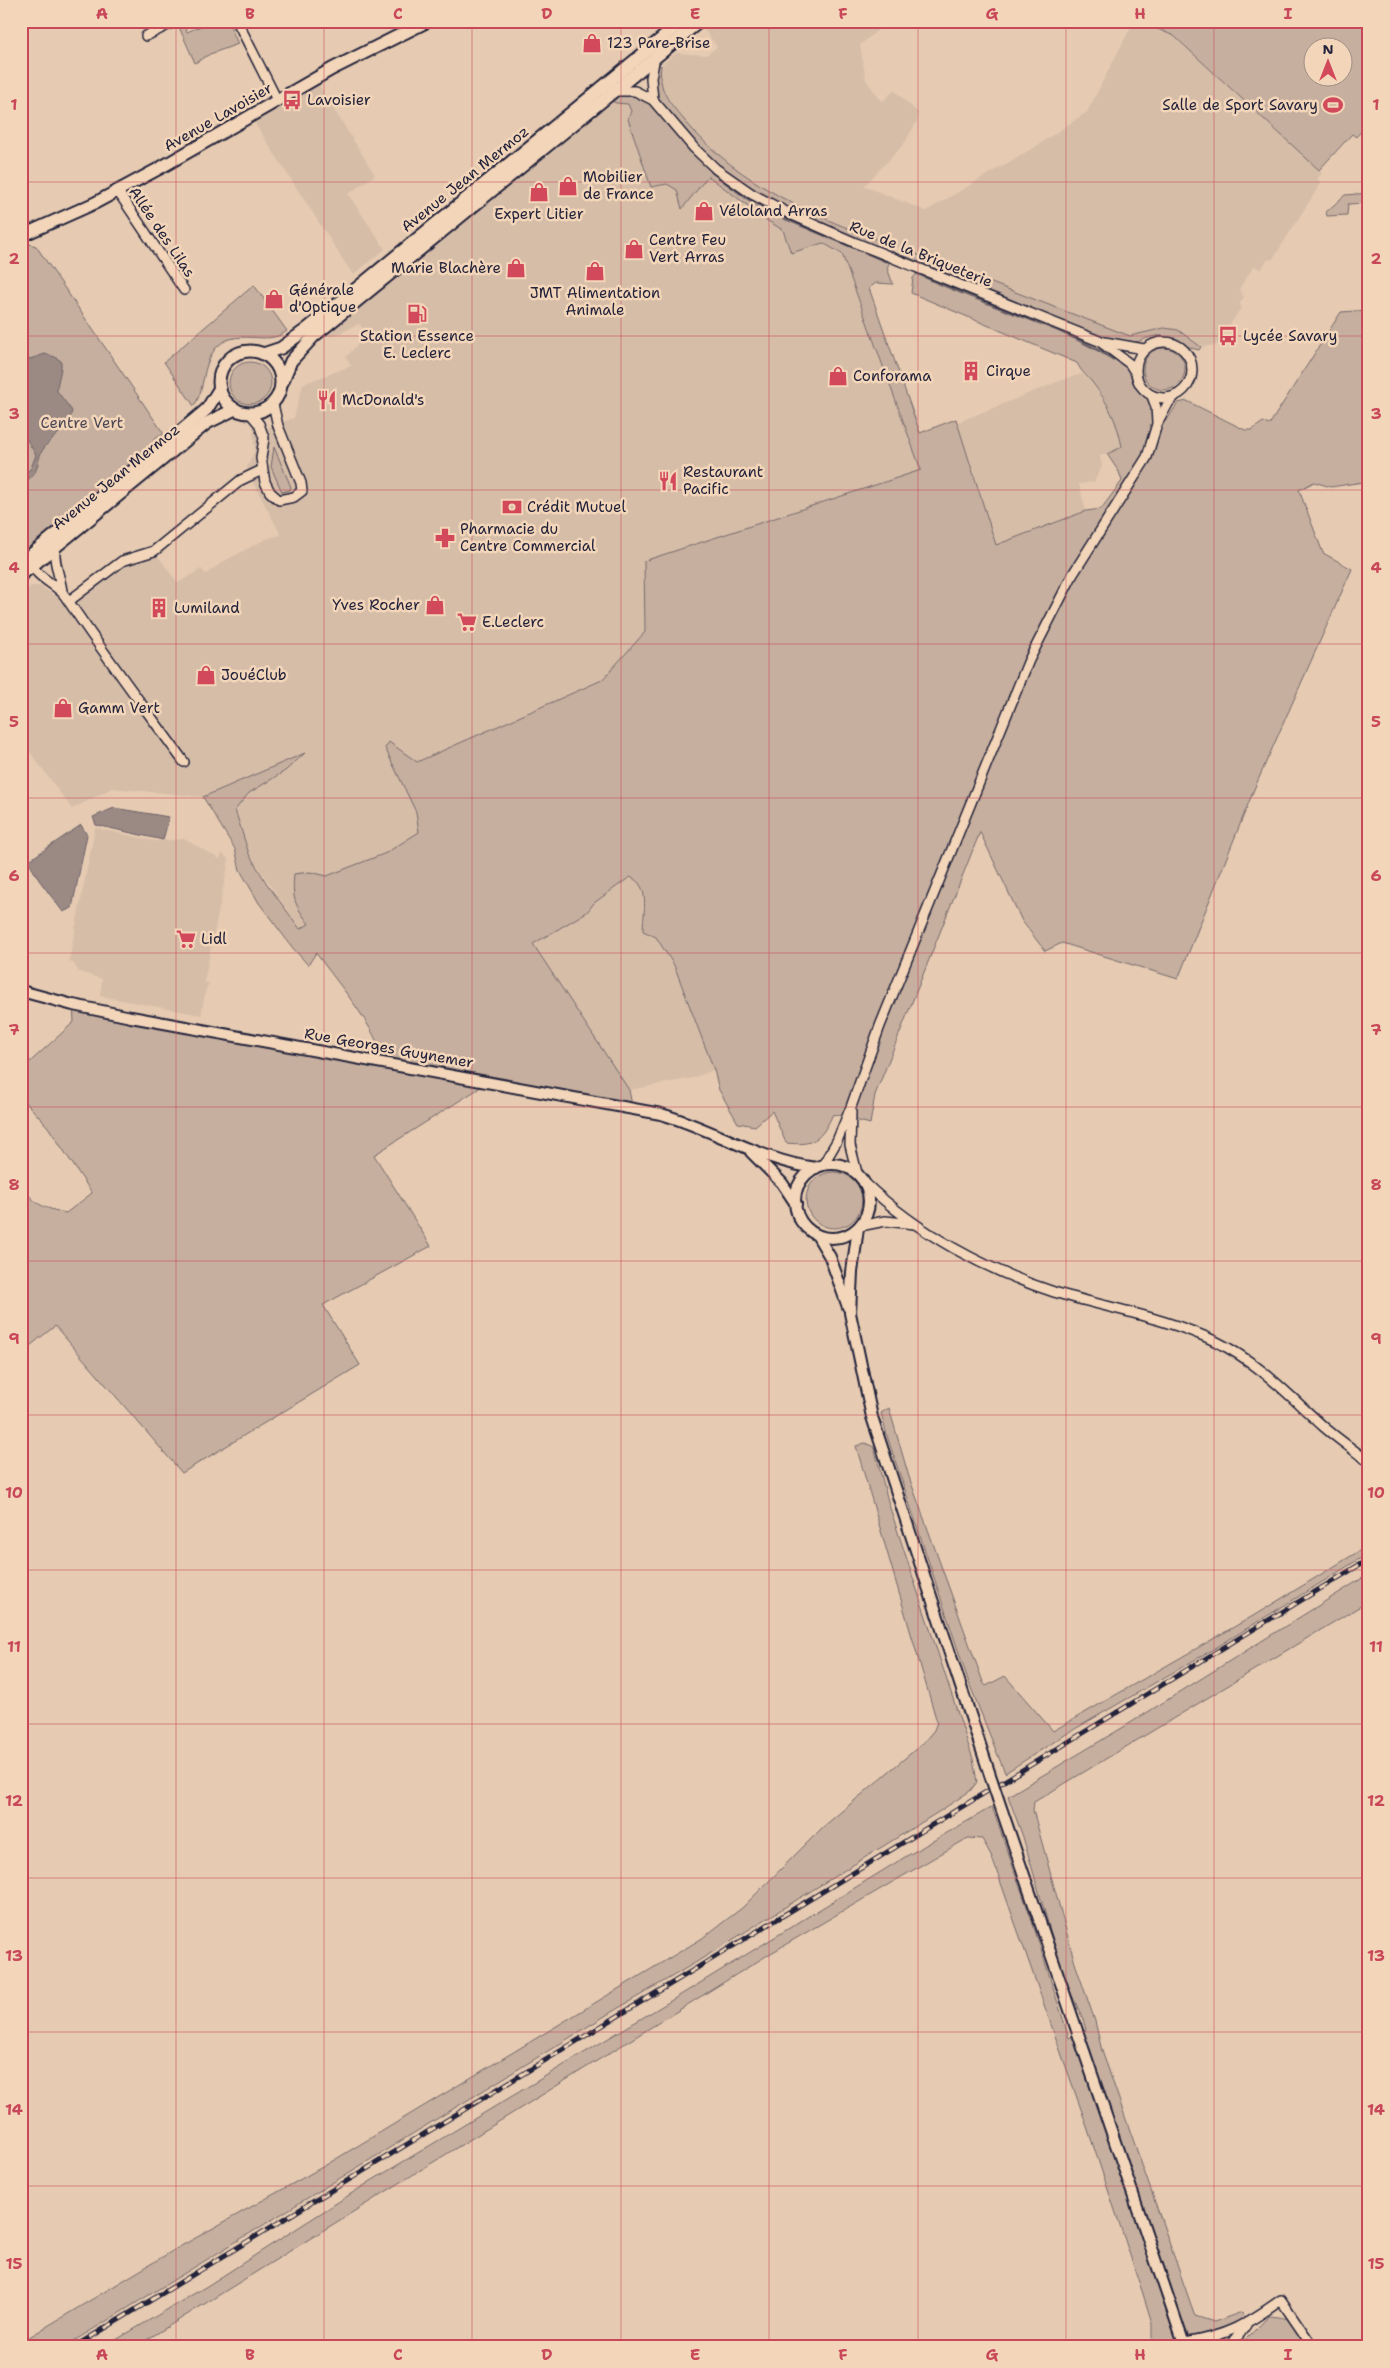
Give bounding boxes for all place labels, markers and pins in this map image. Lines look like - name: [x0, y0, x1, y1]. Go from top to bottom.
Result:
- shop icon: 123 Pare-Brise: [581, 32, 603, 54]
- place label: 123 Pare-Brise: [607, 33, 710, 53]
- bus stop icon: Lavoisier: [281, 89, 303, 111]
- place label: Lavoisier: [307, 90, 371, 110]
- sports icon: Salle de Sport Savary: [1322, 94, 1344, 116]
- place label: Salle de Sport Savary: [1162, 95, 1318, 115]
- place label: Mobilier de France: [583, 167, 654, 204]
- shop icon: Mobilier de France: [557, 175, 579, 197]
- shop icon: Expert Litier: [528, 181, 550, 203]
- shop icon: Véloland Arras: [693, 200, 715, 222]
- place label: Véloland Arras: [719, 201, 828, 221]
- place label: Expert Litier: [494, 204, 584, 224]
- place label: Centre Feu Vert Arras: [649, 230, 726, 267]
- shop icon: Centre Feu Vert Arras: [623, 238, 645, 260]
- shop icon: Marie Blachère: [505, 257, 527, 279]
- place label: Marie Blachère: [391, 258, 501, 278]
- shop icon: JMT Alimentation Animale: [584, 260, 606, 282]
- place label: Générale d'Optique: [289, 280, 356, 317]
- place label: JMT Alimentation Animale: [530, 283, 660, 320]
- shop icon: Générale d'Optique: [263, 288, 285, 310]
- fuel station icon: Station Essence E. Leclerc: [406, 303, 428, 325]
- bus stop icon: Lycée Savary: [1217, 325, 1239, 347]
- place label: Station Essence E. Leclerc: [360, 326, 474, 363]
- place label: Lycée Savary: [1243, 326, 1337, 346]
- building icon: Cirque: [960, 360, 982, 382]
- place label: Cirque: [986, 361, 1031, 381]
- shop icon: Conforama: [827, 365, 849, 387]
- place label: Conforama: [853, 366, 932, 386]
- restaurant icon: McDonald's: [316, 389, 338, 411]
- place label: McDonald's: [342, 390, 424, 410]
- place label: Restaurant Pacific: [683, 462, 763, 499]
- restaurant icon: Restaurant Pacific: [657, 470, 679, 492]
- bank icon: Crédit Mutuel: [501, 496, 523, 518]
- place label: Crédit Mutuel: [527, 497, 626, 517]
- place label: Pharmacie du Centre Commercial: [460, 519, 596, 556]
- pharmacy icon: Pharmacie du Centre Commercial: [434, 527, 456, 549]
- shop icon: Yves Rocher: [424, 594, 446, 616]
- place label: Yves Rocher: [332, 595, 420, 615]
- building icon: Lumiland: [148, 597, 170, 619]
- place label: Lumiland: [174, 598, 240, 618]
- supermarket icon: E.Leclerc: [456, 611, 478, 633]
- place label: E.Leclerc: [482, 612, 544, 632]
- shop icon: JouéClub: [195, 664, 217, 686]
- place label: JouéClub: [221, 665, 287, 685]
- shop icon: Gamm Vert: [52, 697, 74, 719]
- place label: Gamm Vert: [78, 698, 160, 718]
- supermarket icon: Lidl: [175, 928, 197, 950]
- place label: Lidl: [201, 929, 227, 949]

